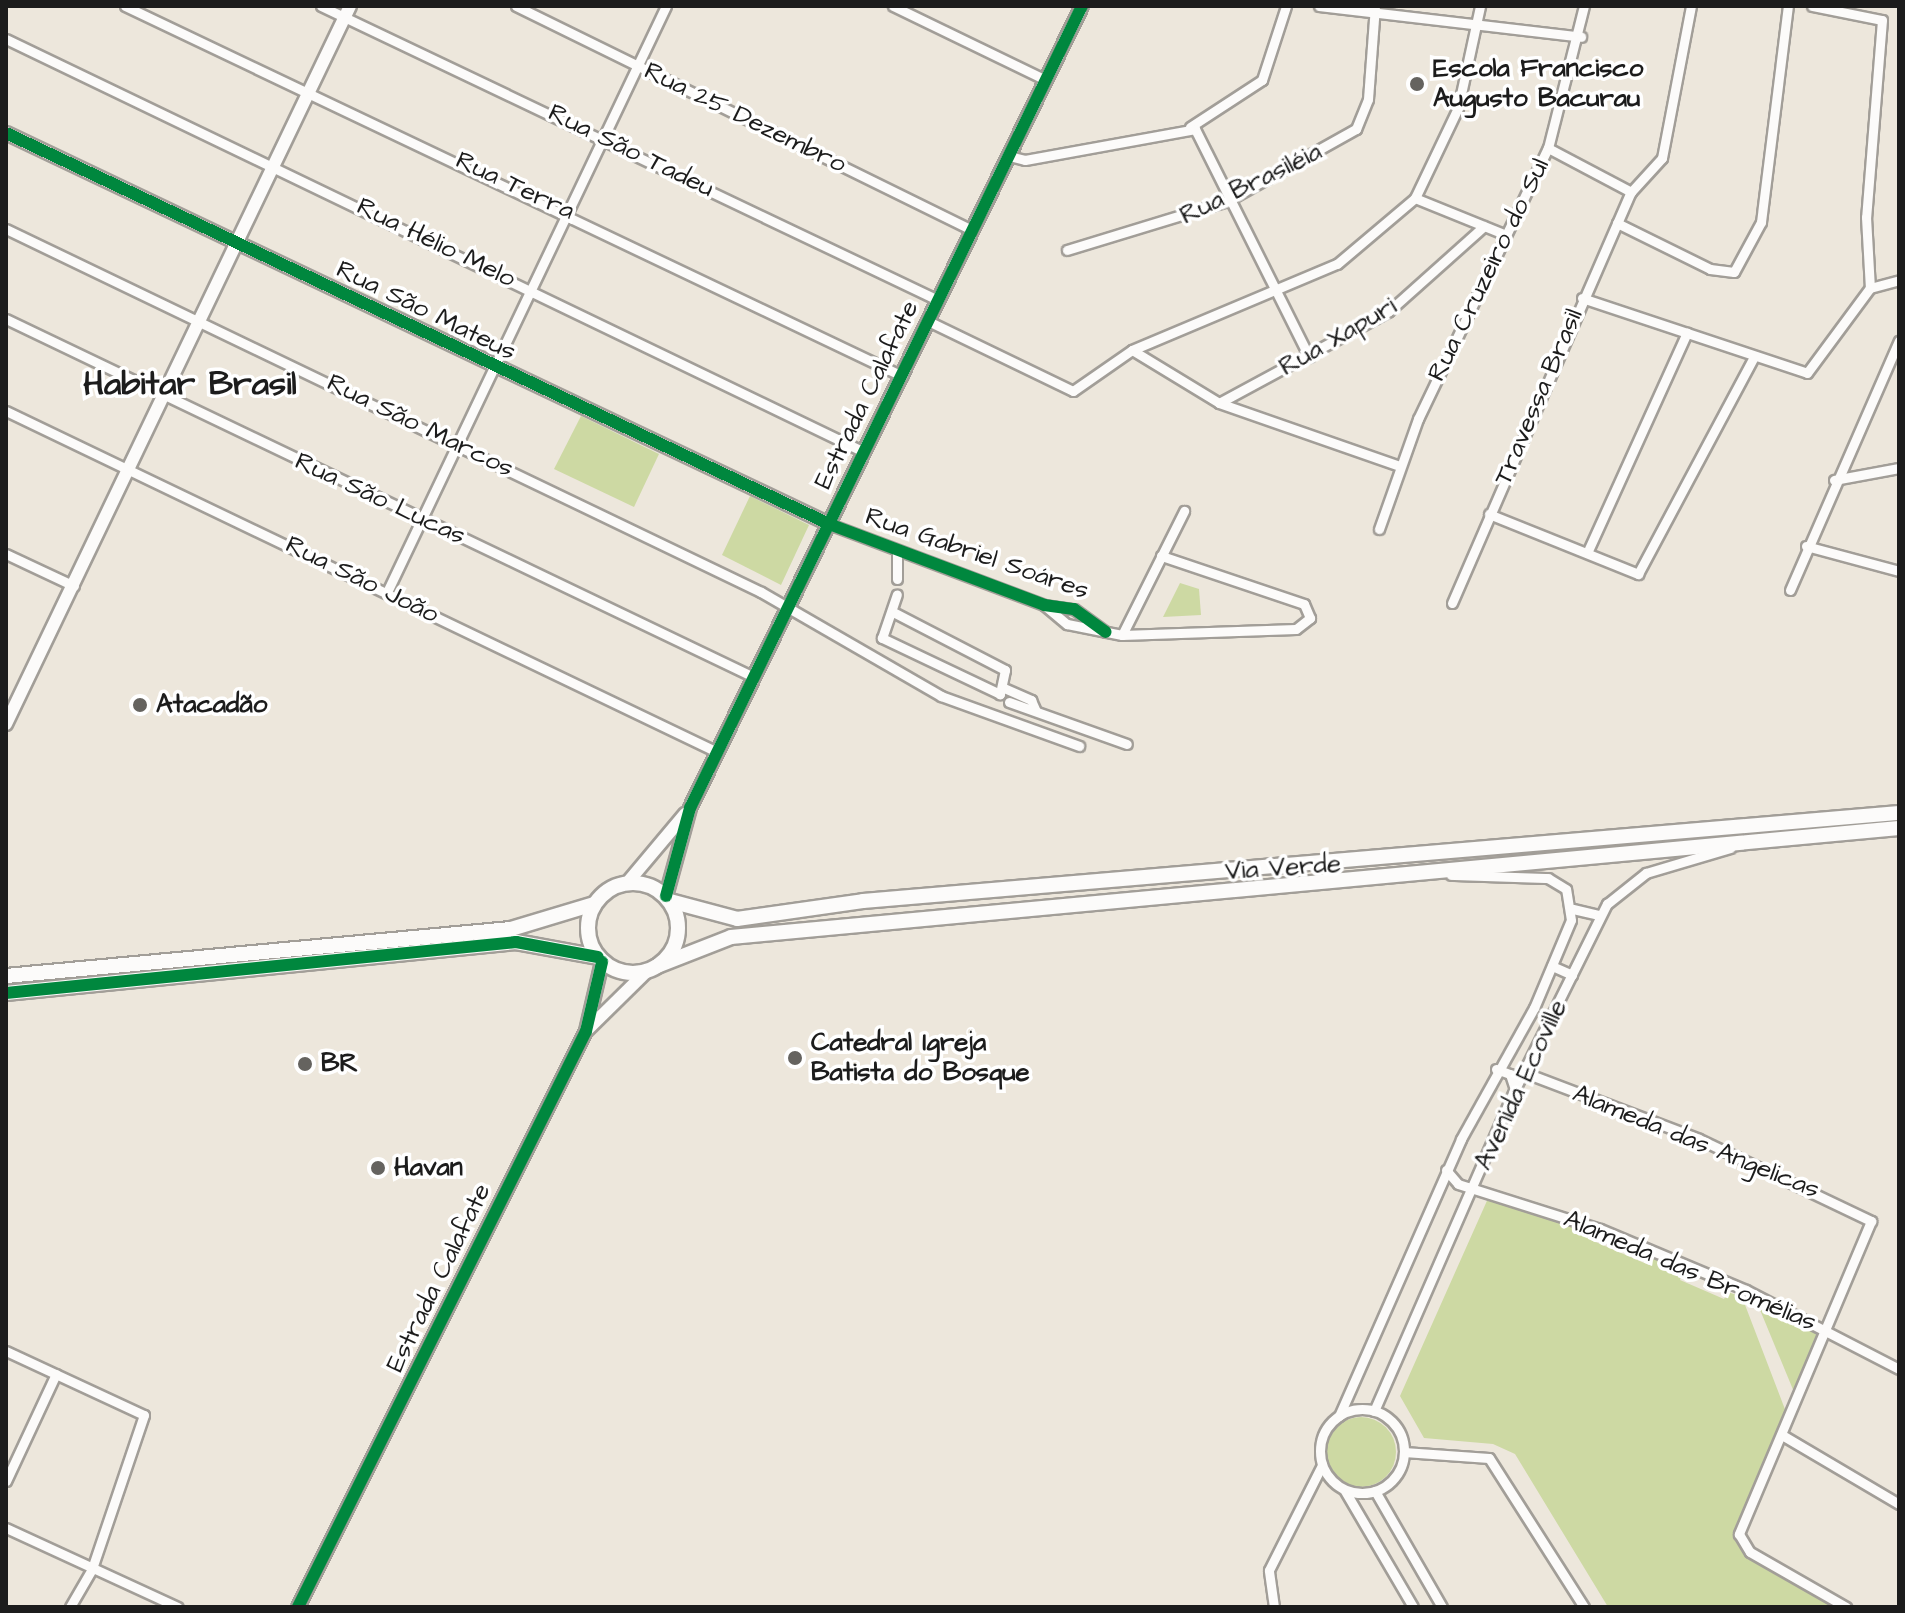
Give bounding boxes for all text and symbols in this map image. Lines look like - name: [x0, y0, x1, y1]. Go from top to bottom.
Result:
- place label: Escola Francisco Augusto Bacurau: [1433, 53, 1643, 114]
- street label: Rua 25 Dezembro: [639, 56, 851, 180]
- marker: Escola Francisco Augusto Bacurau: [1408, 75, 1426, 93]
- street label: Rua São Tadeu: [543, 97, 719, 205]
- street label: Rua Brasiléia: [1175, 136, 1327, 232]
- street label: Rua Terra: [451, 145, 579, 227]
- street label: Rua Cruzeiro do Sul: [1422, 154, 1556, 386]
- street label: Rua Hélio Melo: [352, 191, 520, 295]
- street label: Rua São Mateus: [331, 254, 521, 368]
- street label: Rua Xapuri: [1274, 291, 1402, 383]
- street label: Estrada Calafate: [808, 296, 926, 494]
- street label: Travessa Brasil: [1488, 304, 1590, 490]
- district label: Habitar Brasil: [83, 365, 297, 405]
- street label: Rua São Marcos: [322, 367, 518, 485]
- street label: Rua São Lucas: [290, 446, 470, 552]
- street label: Rua Gabriel Soáres: [861, 501, 1093, 607]
- street label: Rua São João: [280, 529, 444, 631]
- place label: Atacadão: [156, 689, 267, 721]
- marker: Atacadão: [131, 696, 149, 714]
- street label: Via Verde: [1224, 848, 1342, 888]
- street label: Avenida Ecoville: [1468, 995, 1574, 1175]
- place label: Catedral Igreja Batista do Bosque: [811, 1027, 1030, 1088]
- place label: BR: [321, 1048, 358, 1080]
- marker: Catedral Igreja Batista do Bosque: [786, 1049, 804, 1067]
- marker: BR: [296, 1055, 314, 1073]
- street label: Alameda das Angelicas: [1568, 1078, 1824, 1206]
- place label: Havan: [394, 1152, 463, 1184]
- marker: Havan: [369, 1159, 387, 1177]
- street label: Estrada Calafate: [380, 1179, 498, 1377]
- street label: Alameda das Bromélias: [1559, 1204, 1821, 1338]

